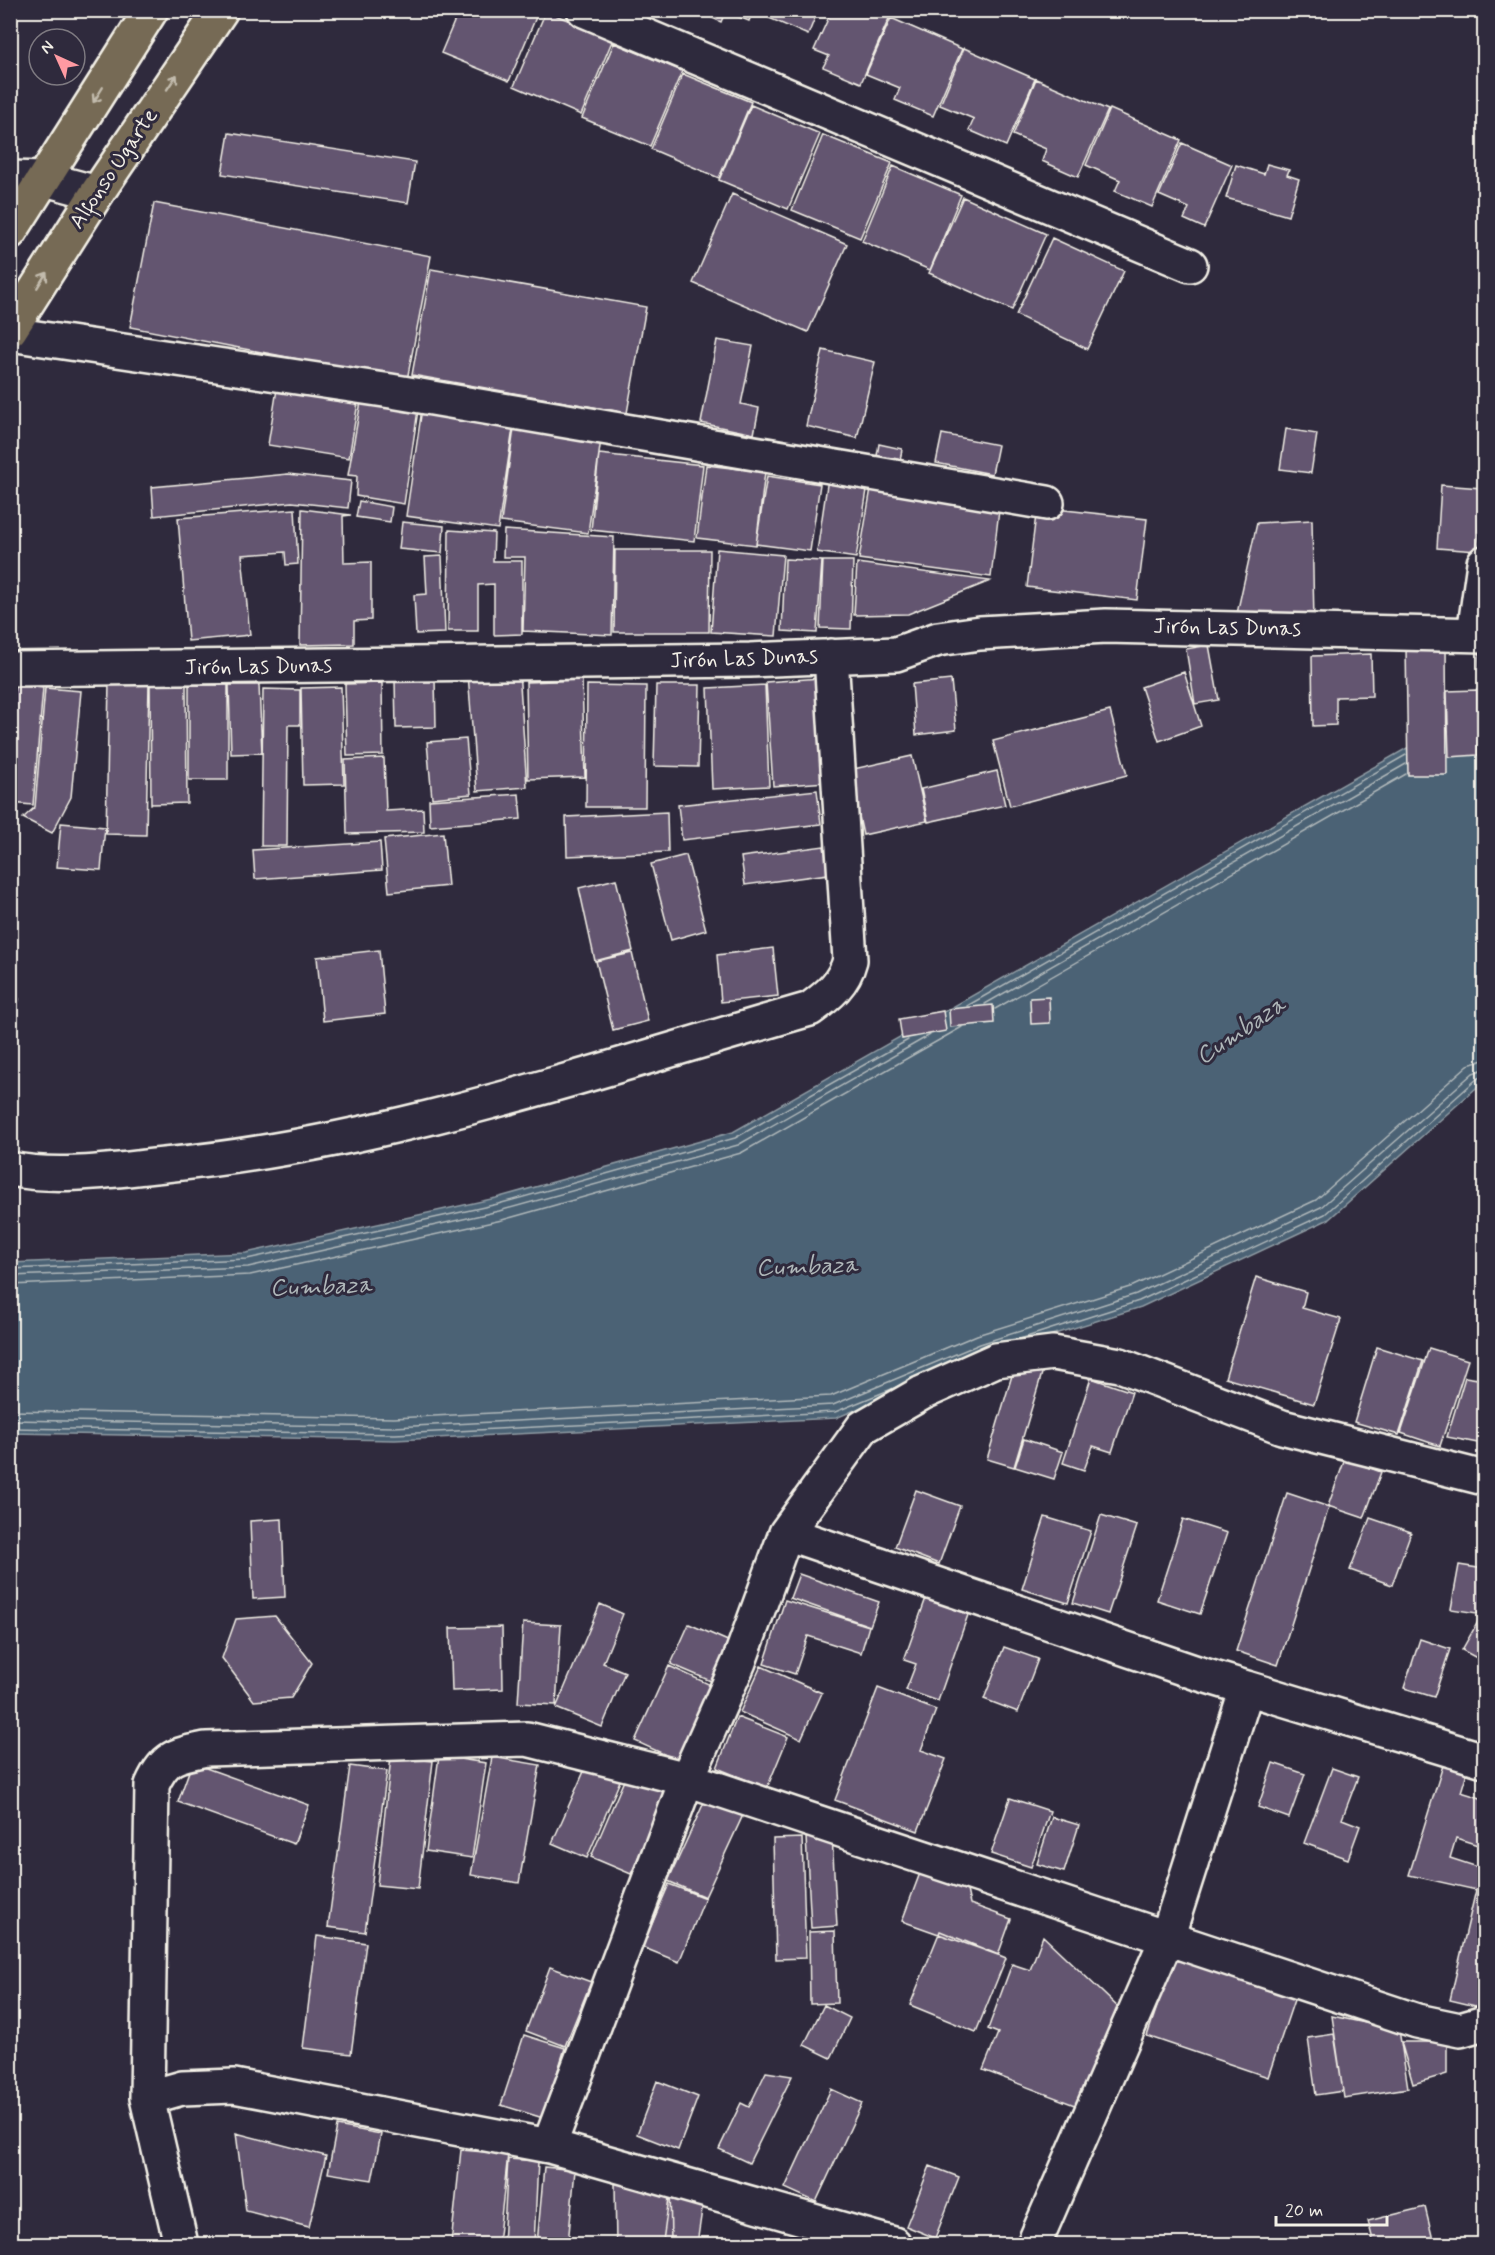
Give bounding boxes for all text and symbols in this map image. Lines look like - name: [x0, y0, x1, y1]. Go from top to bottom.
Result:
- north arrow: [27, 27, 87, 87]
- text: N: [36, 36, 59, 59]
- one-way arrow: [166, 75, 178, 91]
- one-way arrow: [91, 87, 104, 104]
- street label: Alfonso Ugarte: [63, 103, 166, 236]
- one-way arrow: [36, 272, 48, 289]
- street label: Jirón Las Dunas: [1153, 613, 1302, 643]
- street label: Jirón Las Dunas: [670, 642, 819, 676]
- street label: Jirón Las Dunas: [184, 652, 333, 682]
- water label: Cumbaza: [1190, 989, 1293, 1072]
- water label: Cumbaza: [756, 1250, 860, 1284]
- water label: Cumbaza: [270, 1270, 374, 1304]
- scale bar: [1276, 2189, 1387, 2227]
- text: 20 m: [1285, 2199, 1323, 2223]

